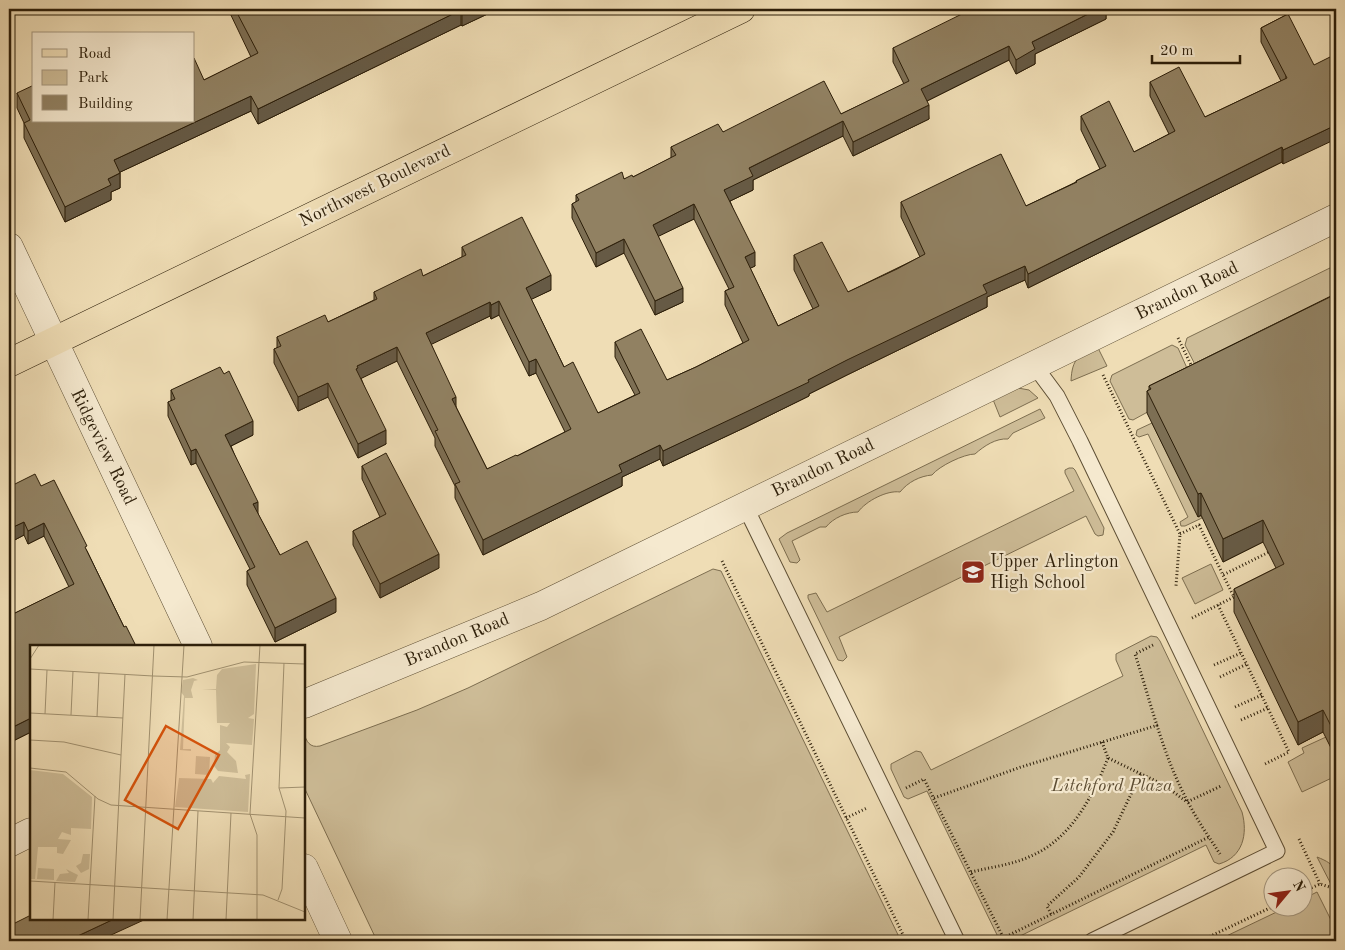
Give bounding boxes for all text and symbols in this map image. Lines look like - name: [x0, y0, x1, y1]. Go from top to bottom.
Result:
- legend: [32, 32, 195, 122]
- scale bar: [1152, 32, 1240, 64]
- text: 20 m: [1160, 44, 1194, 59]
- text: Road: [78, 47, 112, 62]
- text: Park: [78, 71, 109, 86]
- text: Building: [78, 97, 133, 112]
- street label: Northwest Boulevard: [297, 142, 453, 230]
- street label: Brandon Road: [1133, 258, 1241, 324]
- street label: Ridgeview Road: [67, 386, 139, 508]
- street label: Brandon Road: [769, 435, 877, 501]
- place label: Upper Arlington High School: [990, 553, 1119, 592]
- school or university icon: Upper Arlington High School: [960, 559, 986, 585]
- street label: Brandon Road: [402, 610, 512, 670]
- inset map: [30, 645, 305, 920]
- park label: Litchford Plaza: [1050, 777, 1173, 795]
- north arrow: [1262, 868, 1312, 918]
- text: N: [1290, 878, 1307, 895]

